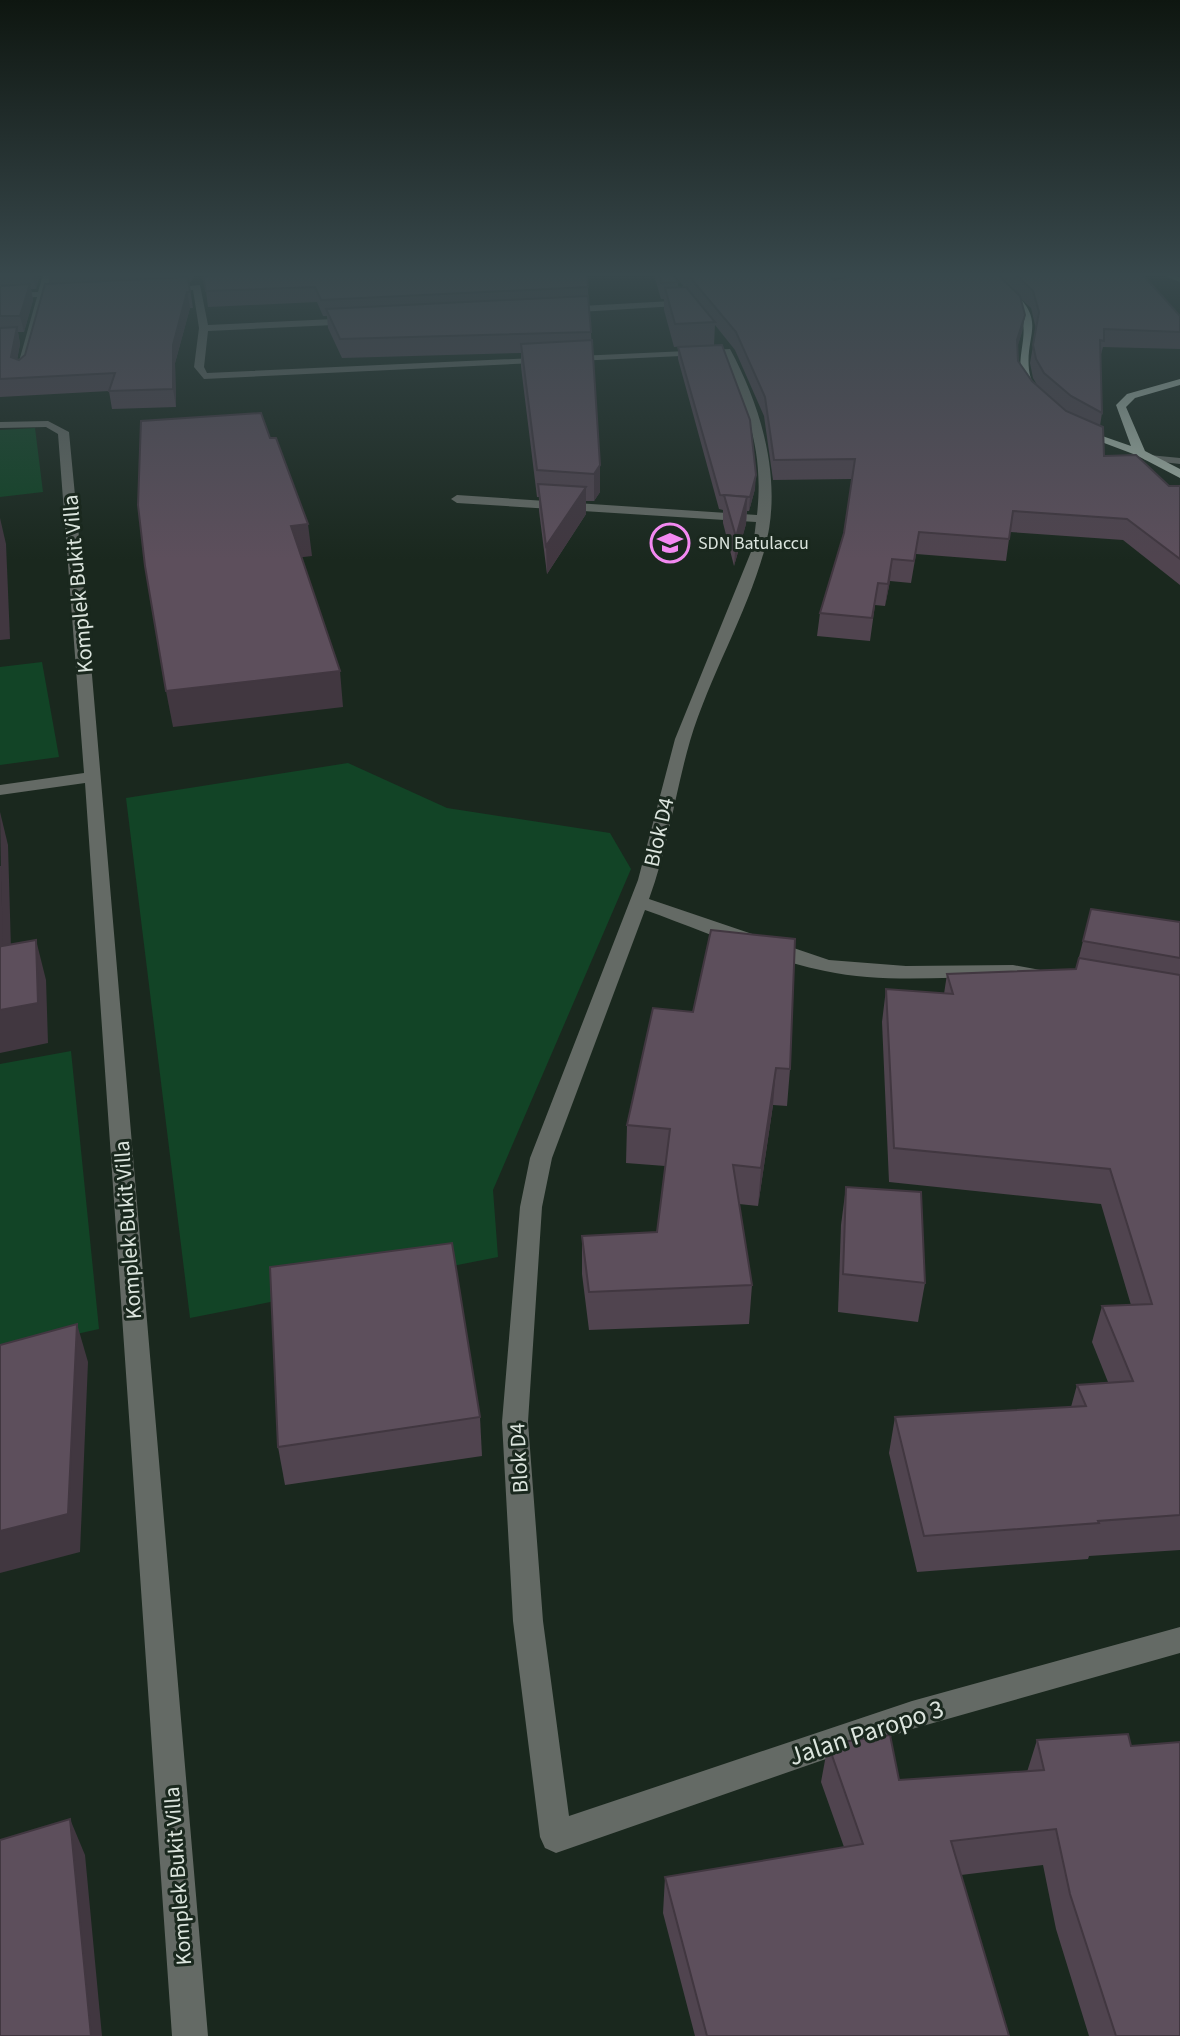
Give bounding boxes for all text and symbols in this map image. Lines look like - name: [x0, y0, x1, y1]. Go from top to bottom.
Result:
- street label: Komplek Bukit Villa: [54, 493, 102, 674]
- school or university icon: SDN Batulaccu: [649, 522, 691, 564]
- place label: SDN Batulaccu: [698, 531, 809, 556]
- street label: Blok D4: [635, 794, 682, 870]
- street label: Komplek Bukit Villa: [106, 1140, 150, 1320]
- street label: Blok D4: [501, 1422, 537, 1494]
- street label: Jalan Paropo 3: [784, 1690, 948, 1775]
- street label: Komplek Bukit Villa: [156, 1786, 200, 1966]

